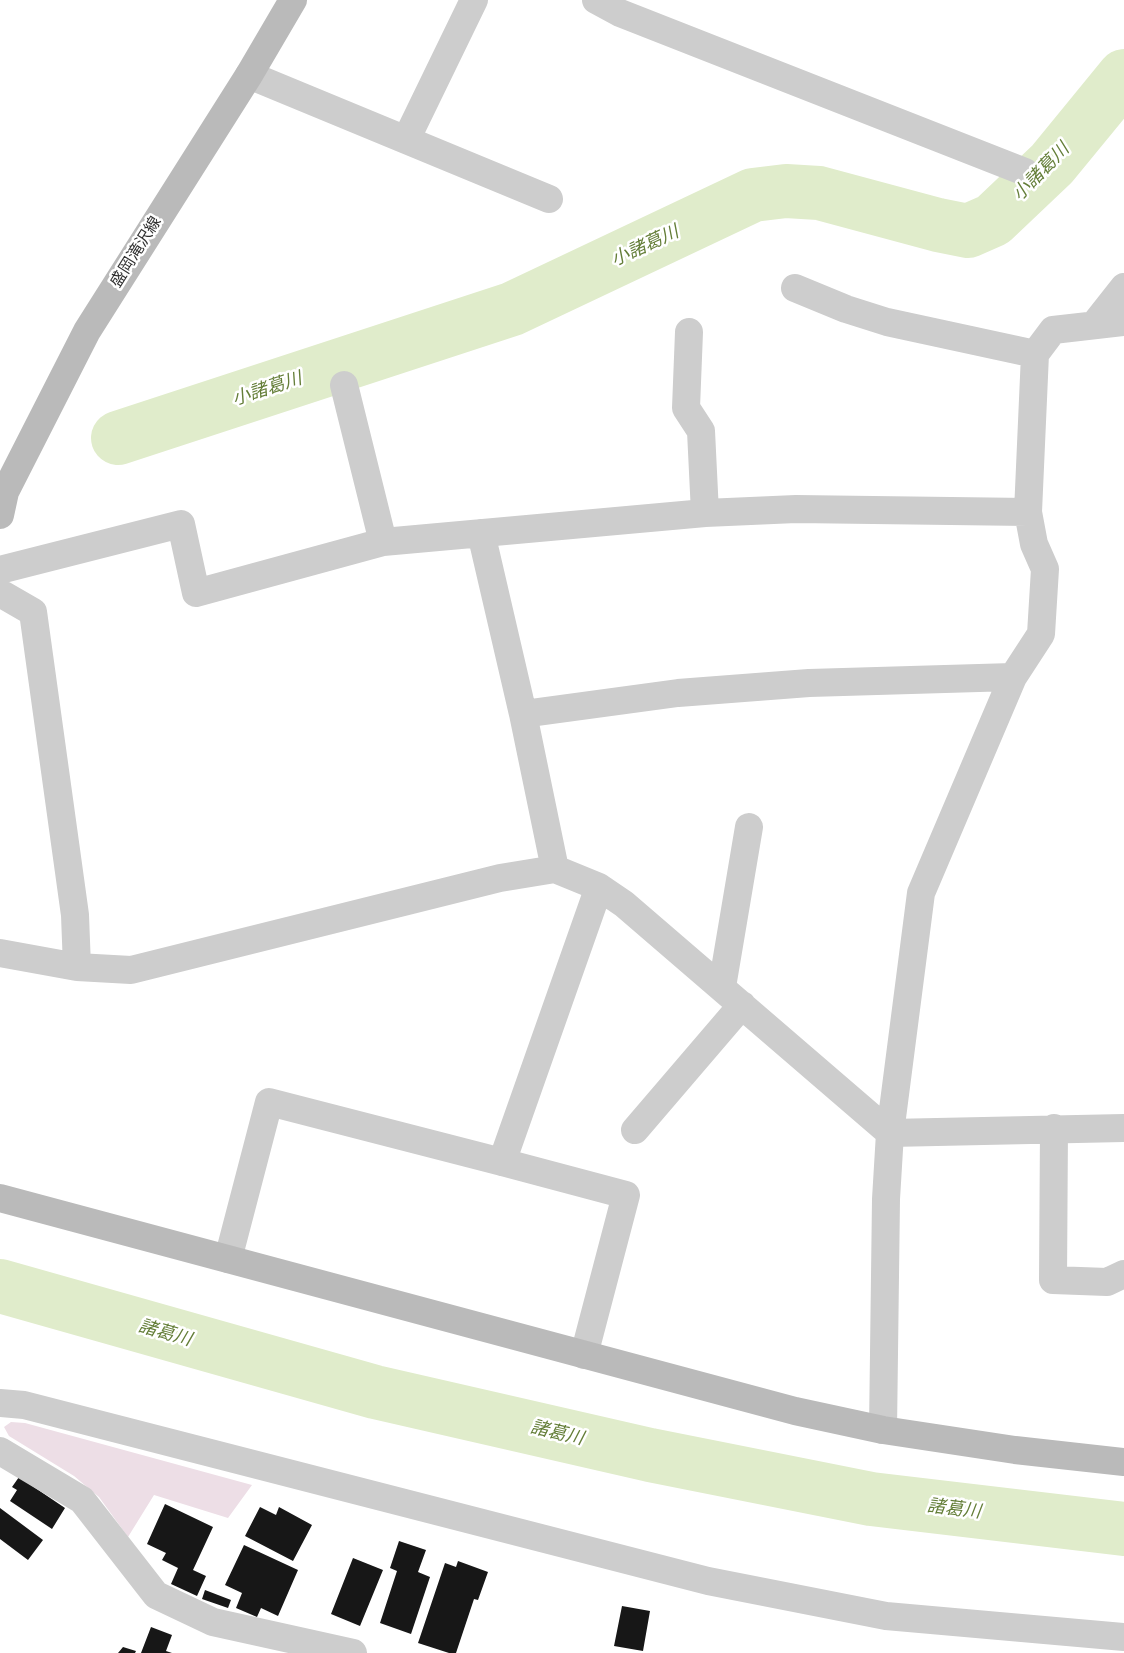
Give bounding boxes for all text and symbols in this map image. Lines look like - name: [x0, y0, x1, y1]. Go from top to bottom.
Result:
- water label: 小諸葛川: [1008, 139, 1074, 205]
- street label: 盛岡滝沢線: [107, 213, 165, 291]
- water label: 小諸葛川: [608, 221, 682, 271]
- water label: 小諸葛川: [229, 368, 305, 410]
- water label: 諸葛川: [136, 1315, 194, 1351]
- water label: 諸葛川: [528, 1416, 586, 1450]
- water label: 諸葛川: [926, 1495, 982, 1523]

